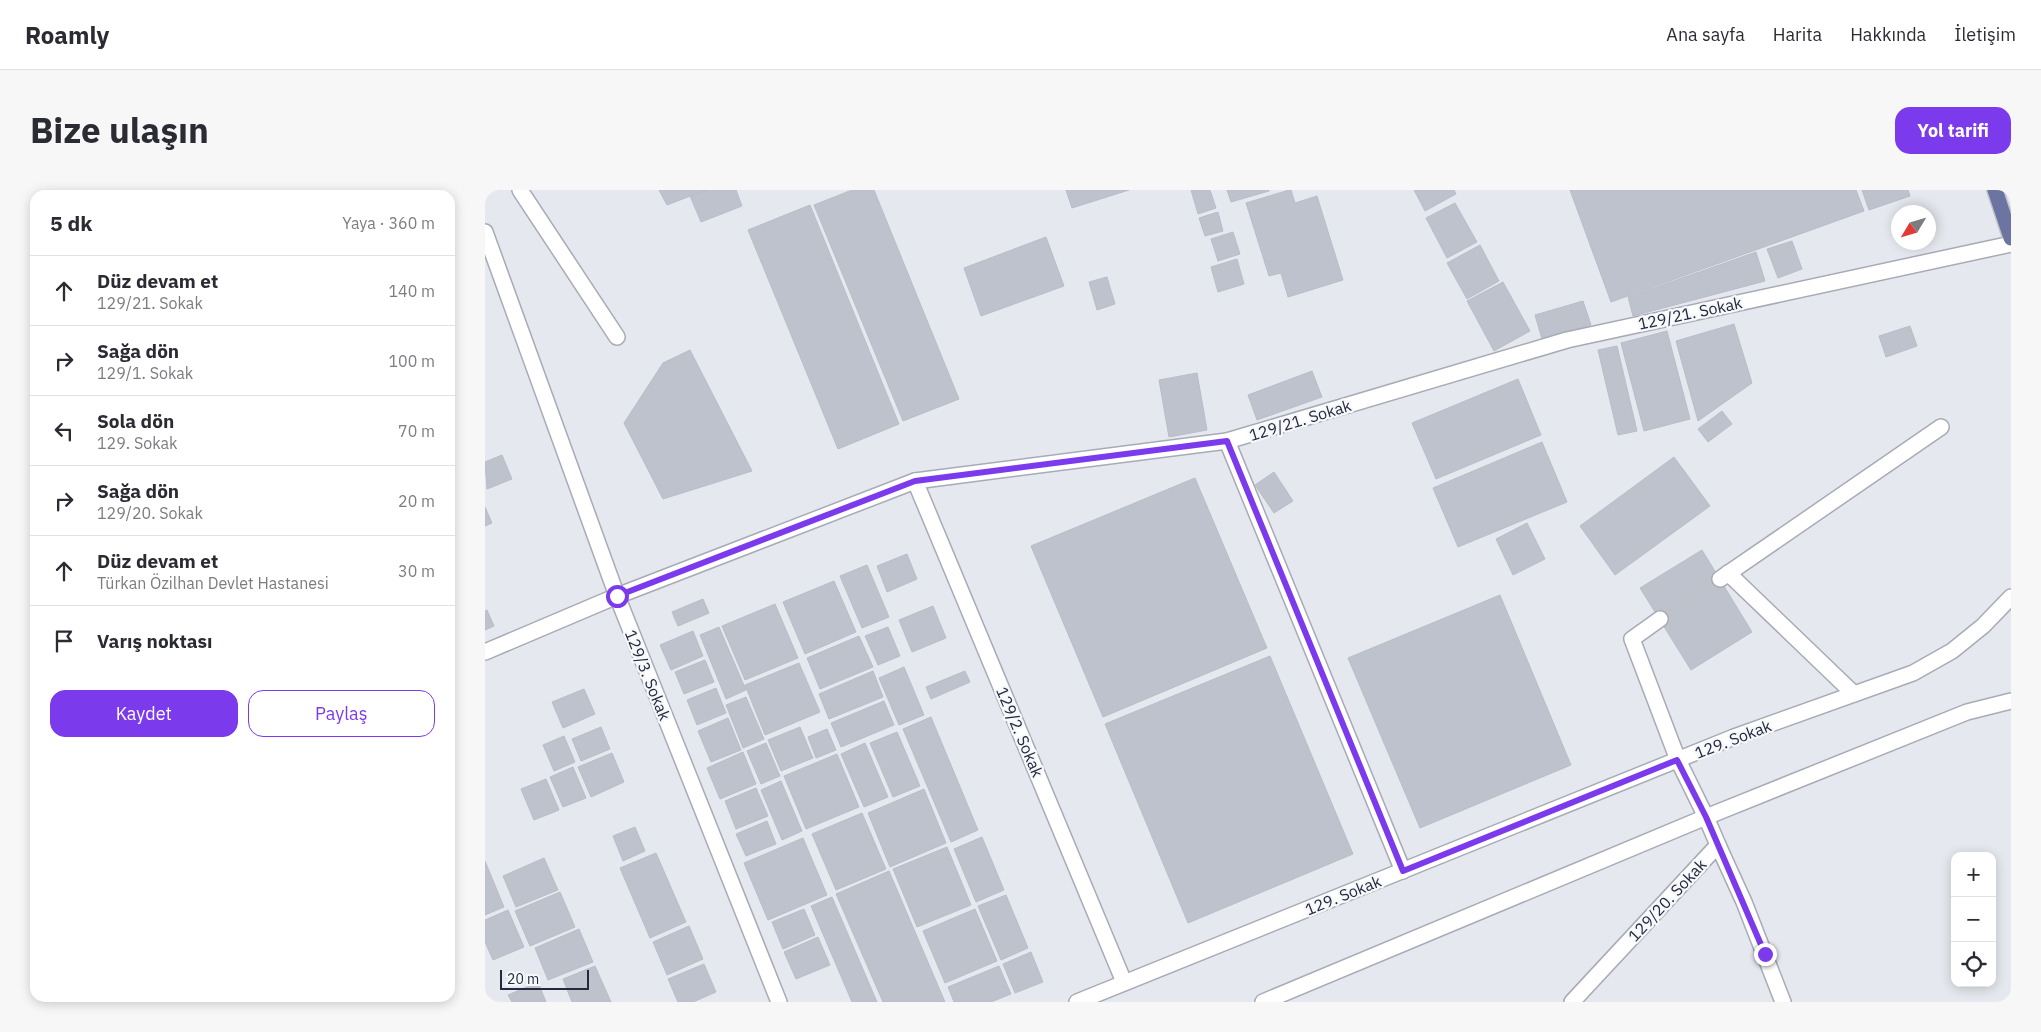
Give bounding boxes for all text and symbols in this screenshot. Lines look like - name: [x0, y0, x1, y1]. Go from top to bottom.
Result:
- text: Roamly: [25, 19, 109, 51]
- text: Ana sayfa: [1666, 23, 1745, 46]
- text: Harita: [1773, 23, 1822, 46]
- text: Hakkında: [1850, 23, 1926, 46]
- text: İletişim: [1954, 23, 2016, 46]
- text: Bize ulaşın: [30, 107, 209, 153]
- button: Yol tarifi: [1895, 107, 2011, 154]
- north arrow: [1891, 205, 1936, 250]
- text: 5 dk: [50, 209, 92, 237]
- text: Yaya · 360 m: [342, 213, 435, 233]
- text: Düz devam et: [97, 269, 218, 293]
- icon: ahead: [50, 277, 78, 305]
- text: 140 m: [388, 281, 435, 301]
- street label: 129/21. Sokak: [1636, 292, 1744, 334]
- text: 129/21. Sokak: [97, 293, 203, 313]
- text: Sağa dön: [97, 339, 179, 363]
- icon: right: [50, 347, 78, 375]
- text: 100 m: [388, 351, 435, 371]
- text: 129/1. Sokak: [97, 363, 193, 383]
- street label: 129/21. Sokak: [1246, 395, 1354, 445]
- text: Sola dön: [97, 409, 174, 433]
- icon: left: [50, 417, 78, 445]
- text: 70 m: [398, 421, 435, 441]
- text: 129. Sokak: [97, 433, 178, 453]
- text: Sağa dön: [97, 479, 179, 503]
- icon: right: [50, 487, 78, 515]
- text: 20 m: [398, 491, 435, 511]
- text: 129/20. Sokak: [97, 503, 203, 523]
- text: Düz devam et: [97, 549, 218, 573]
- icon: ahead: [50, 557, 78, 585]
- text: 30 m: [398, 561, 435, 581]
- text: Türkan Özilhan Devlet Hastanesi: [97, 573, 329, 593]
- route start: [606, 585, 629, 608]
- icon: arrive: [50, 627, 78, 655]
- street label: 129/3. Sokak: [621, 627, 676, 724]
- text: Varış noktası: [97, 629, 212, 653]
- street label: 129/2. Sokak: [992, 684, 1048, 781]
- button: Kaydet: [50, 690, 238, 737]
- button: Paylaş: [248, 690, 435, 737]
- street label: 129. Sokak: [1692, 715, 1775, 763]
- map controls: [1951, 852, 1996, 987]
- button: +: [1951, 852, 1996, 897]
- street label: 129/20. Sokak: [1624, 854, 1711, 946]
- street label: 129. Sokak: [1302, 870, 1385, 919]
- button: −: [1951, 897, 1996, 942]
- button: locate: [1951, 942, 1996, 987]
- route end: [1754, 943, 1777, 966]
- scale bar: [500, 967, 589, 990]
- text: 20 m: [507, 970, 539, 988]

